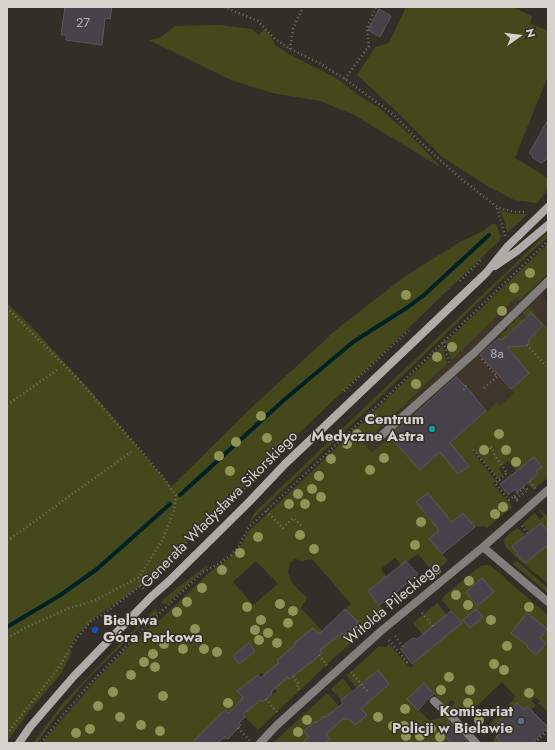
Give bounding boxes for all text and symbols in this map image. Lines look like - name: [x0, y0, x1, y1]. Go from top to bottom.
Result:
- house number: 27: [76, 16, 90, 32]
- north arrow: [499, 16, 539, 56]
- text: N: [522, 27, 539, 39]
- house number: 8a: [490, 347, 504, 363]
- place label: Centrum Medyczne Astra: [311, 411, 424, 446]
- marker: Centrum Medyczne Astra: [427, 424, 437, 434]
- street label: Generała Władysława Sikorskiego: [138, 428, 302, 592]
- street label: Witolda Pileckiego: [341, 559, 445, 649]
- place label: Bielawa Góra Parkowa: [103, 612, 203, 647]
- marker: Bielawa Góra Parkowa: [90, 625, 100, 635]
- place label: Komisariat Policji w Bielawie: [392, 703, 513, 738]
- marker: Komisariat Policji w Bielawie: [516, 716, 526, 726]

